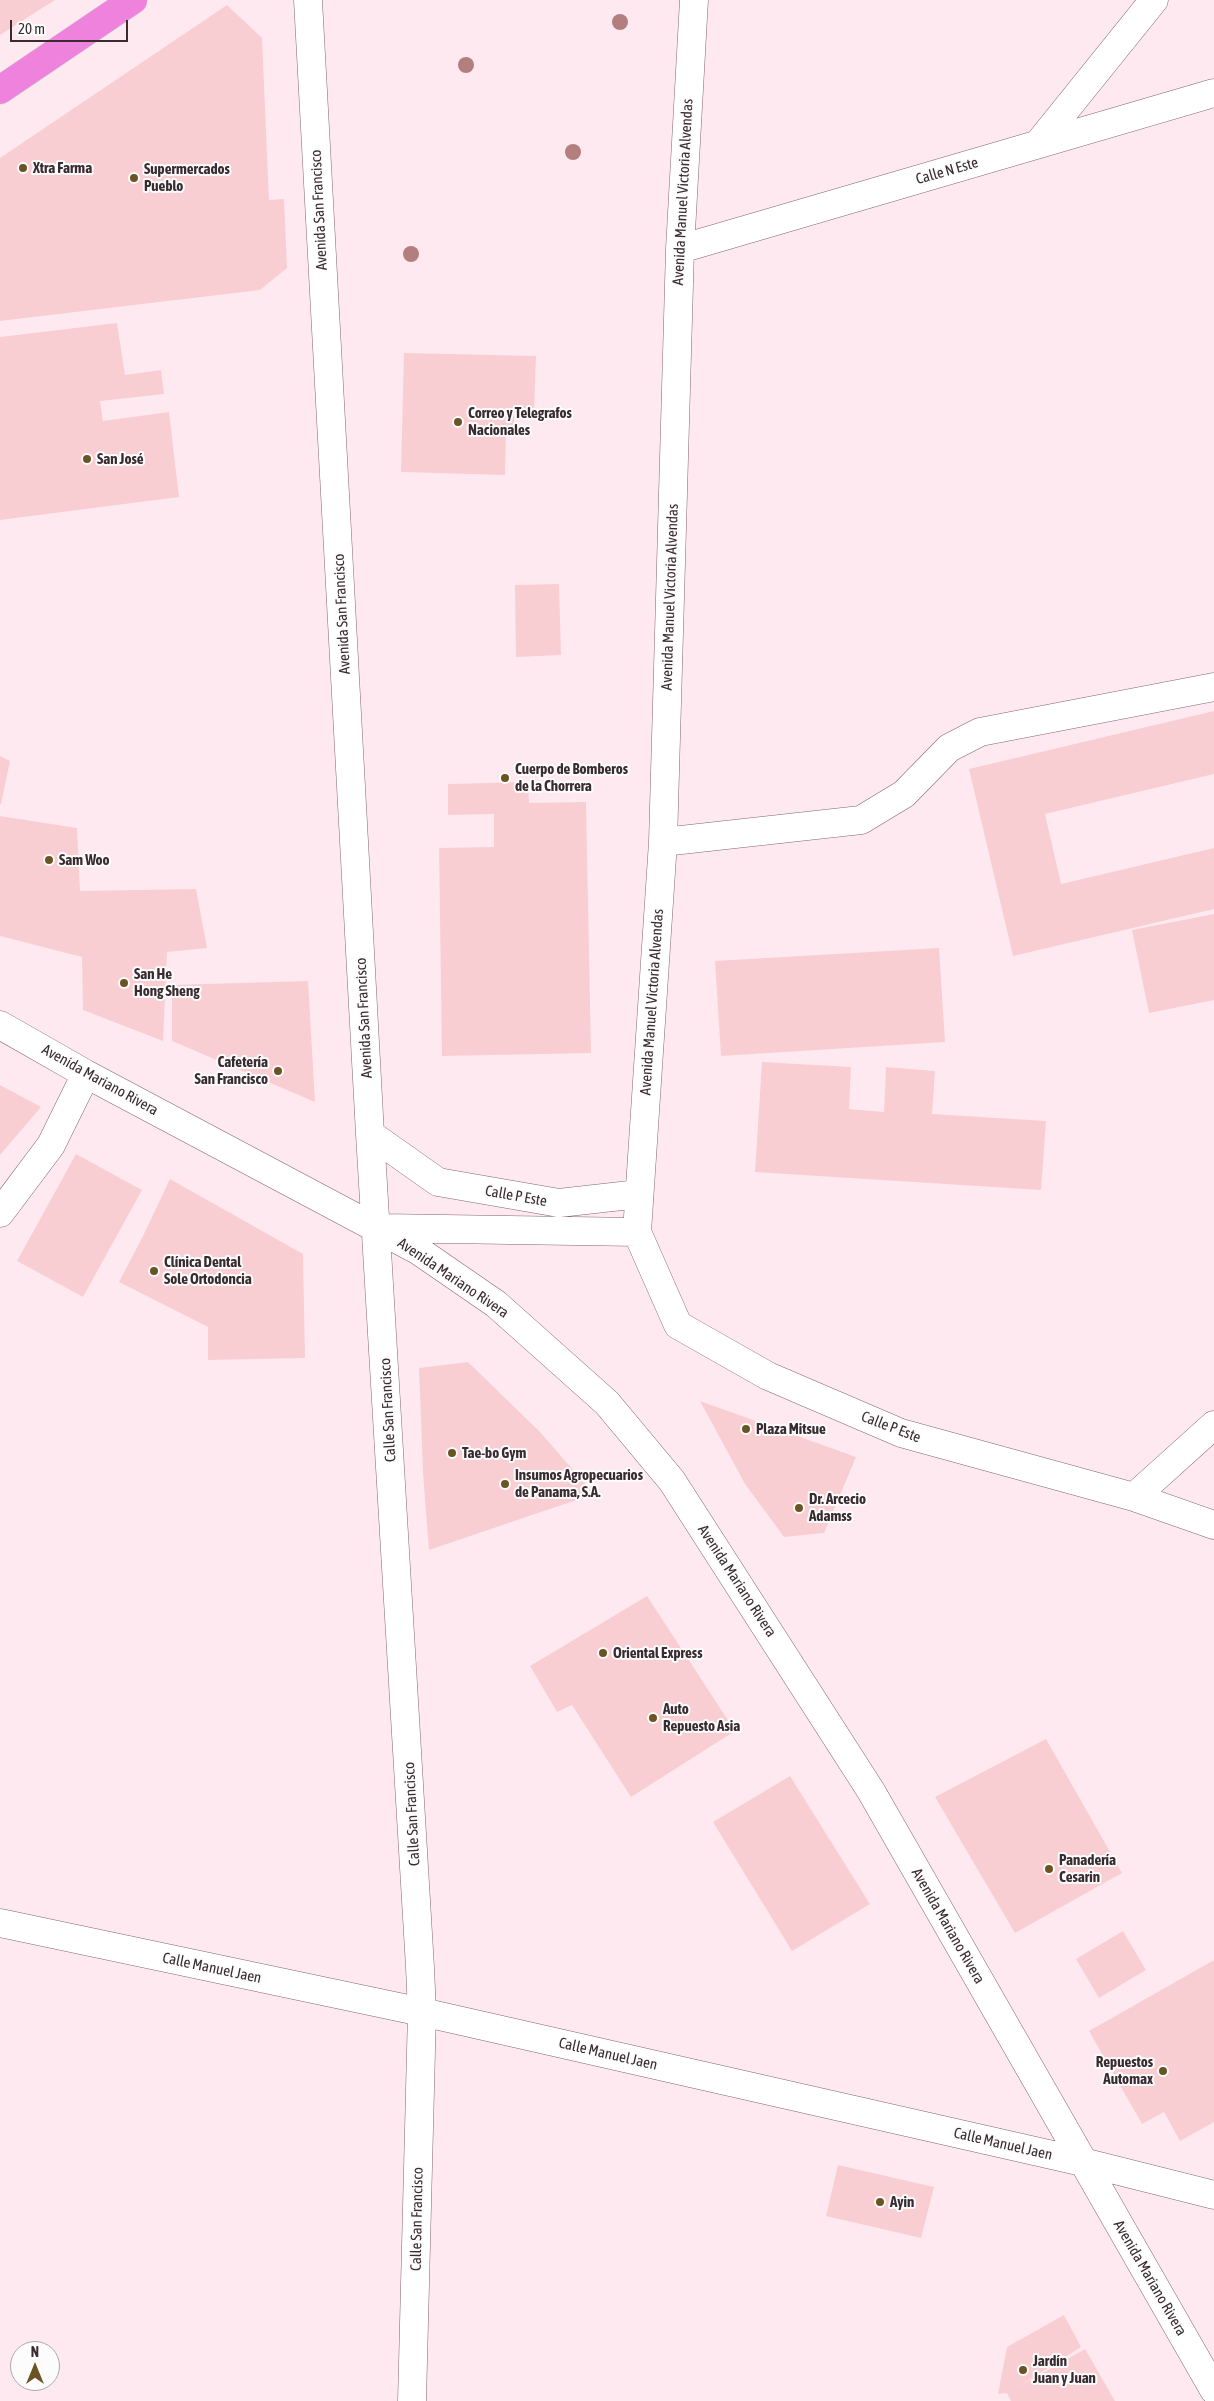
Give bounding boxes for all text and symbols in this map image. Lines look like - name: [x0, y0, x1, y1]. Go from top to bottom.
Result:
- scale bar: [12, 10, 130, 42]
- text: 20 m: [18, 20, 45, 37]
- street label: Avenida Manuel Victoria Alvendas: [669, 98, 697, 286]
- street label: Avenida San Francisco: [307, 149, 331, 271]
- street label: Calle N Este: [914, 154, 980, 188]
- place label: Xtra Farma: [33, 159, 92, 177]
- place label: Supermercados Pueblo: [144, 160, 230, 195]
- marker: Xtra Farma: [17, 162, 29, 174]
- marker: Supermercados Pueblo: [128, 172, 140, 184]
- place label: Correo y Telegrafos Nacionales: [468, 404, 572, 439]
- marker: Correo y Telegrafos Nacionales: [452, 416, 464, 428]
- place label: San José: [97, 450, 144, 468]
- marker: San José: [81, 453, 93, 465]
- street label: Avenida Manuel Victoria Alvendas: [658, 503, 682, 691]
- street label: Avenida San Francisco: [330, 553, 354, 675]
- place label: Cuerpo de Bomberos de la Chorrera: [515, 760, 628, 795]
- marker: Cuerpo de Bomberos de la Chorrera: [499, 772, 511, 784]
- place label: Sam Woo: [59, 851, 110, 869]
- marker: Sam Woo: [43, 854, 55, 866]
- street label: Avenida Manuel Victoria Alvendas: [637, 908, 667, 1096]
- street label: Avenida San Francisco: [352, 957, 376, 1079]
- place label: San He Hong Sheng: [134, 965, 200, 1000]
- marker: San He Hong Sheng: [118, 977, 130, 989]
- street label: Avenida Mariano Rivera: [39, 1041, 161, 1119]
- place label: Cafetería San Francisco: [194, 1053, 268, 1088]
- marker: Cafetería San Francisco: [272, 1065, 284, 1077]
- street label: Calle P Este: [484, 1182, 548, 1210]
- street label: Avenida Mariano Rivera: [394, 1234, 512, 1322]
- place label: Clínica Dental Sole Ortodoncia: [164, 1253, 252, 1288]
- marker: Clínica Dental Sole Ortodoncia: [148, 1265, 160, 1277]
- street label: Calle San Francisco: [376, 1358, 400, 1462]
- street label: Calle P Este: [859, 1407, 923, 1447]
- place label: Plaza Mitsue: [756, 1420, 826, 1438]
- marker: Plaza Mitsue: [740, 1423, 752, 1435]
- place label: Tae-bo Gym: [462, 1444, 526, 1462]
- marker: Tae-bo Gym: [446, 1447, 458, 1459]
- place label: Insumos Agropecuarios de Panama, S.A.: [515, 1466, 643, 1501]
- marker: Insumos Agropecuarios de Panama, S.A.: [499, 1478, 511, 1490]
- place label: Dr. Arcecio Adamss: [809, 1490, 866, 1525]
- marker: Dr. Arcecio Adamss: [793, 1502, 805, 1514]
- street label: Avenida Mariano Rivera: [694, 1522, 780, 1640]
- place label: Oriental Express: [613, 1644, 702, 1662]
- marker: Oriental Express: [597, 1647, 609, 1659]
- place label: Auto Repuesto Asia: [663, 1700, 740, 1735]
- marker: Auto Repuesto Asia: [647, 1712, 659, 1724]
- street label: Calle San Francisco: [400, 1762, 424, 1866]
- place label: Panadería Cesarin: [1059, 1851, 1116, 1886]
- marker: Panadería Cesarin: [1043, 1863, 1055, 1875]
- street label: Avenida Mariano Rivera: [908, 1865, 988, 1987]
- street label: Calle Manuel Jaen: [161, 1949, 263, 1987]
- street label: Calle Manuel Jaen: [557, 2034, 659, 2074]
- place label: Repuestos Automax: [1096, 2053, 1153, 2088]
- marker: Repuestos Automax: [1157, 2065, 1169, 2077]
- street label: Calle Manuel Jaen: [952, 2124, 1054, 2164]
- street label: Calle San Francisco: [407, 2167, 427, 2271]
- place label: Ayin: [890, 2193, 914, 2211]
- marker: Ayin: [874, 2196, 886, 2208]
- street label: Avenida Mariano Rivera: [1110, 2217, 1190, 2339]
- north arrow: [10, 2341, 60, 2391]
- text: N: [31, 2344, 39, 2360]
- place label: Jardín Juan y Juan: [1033, 2352, 1096, 2387]
- marker: Jardín Juan y Juan: [1017, 2364, 1029, 2376]

